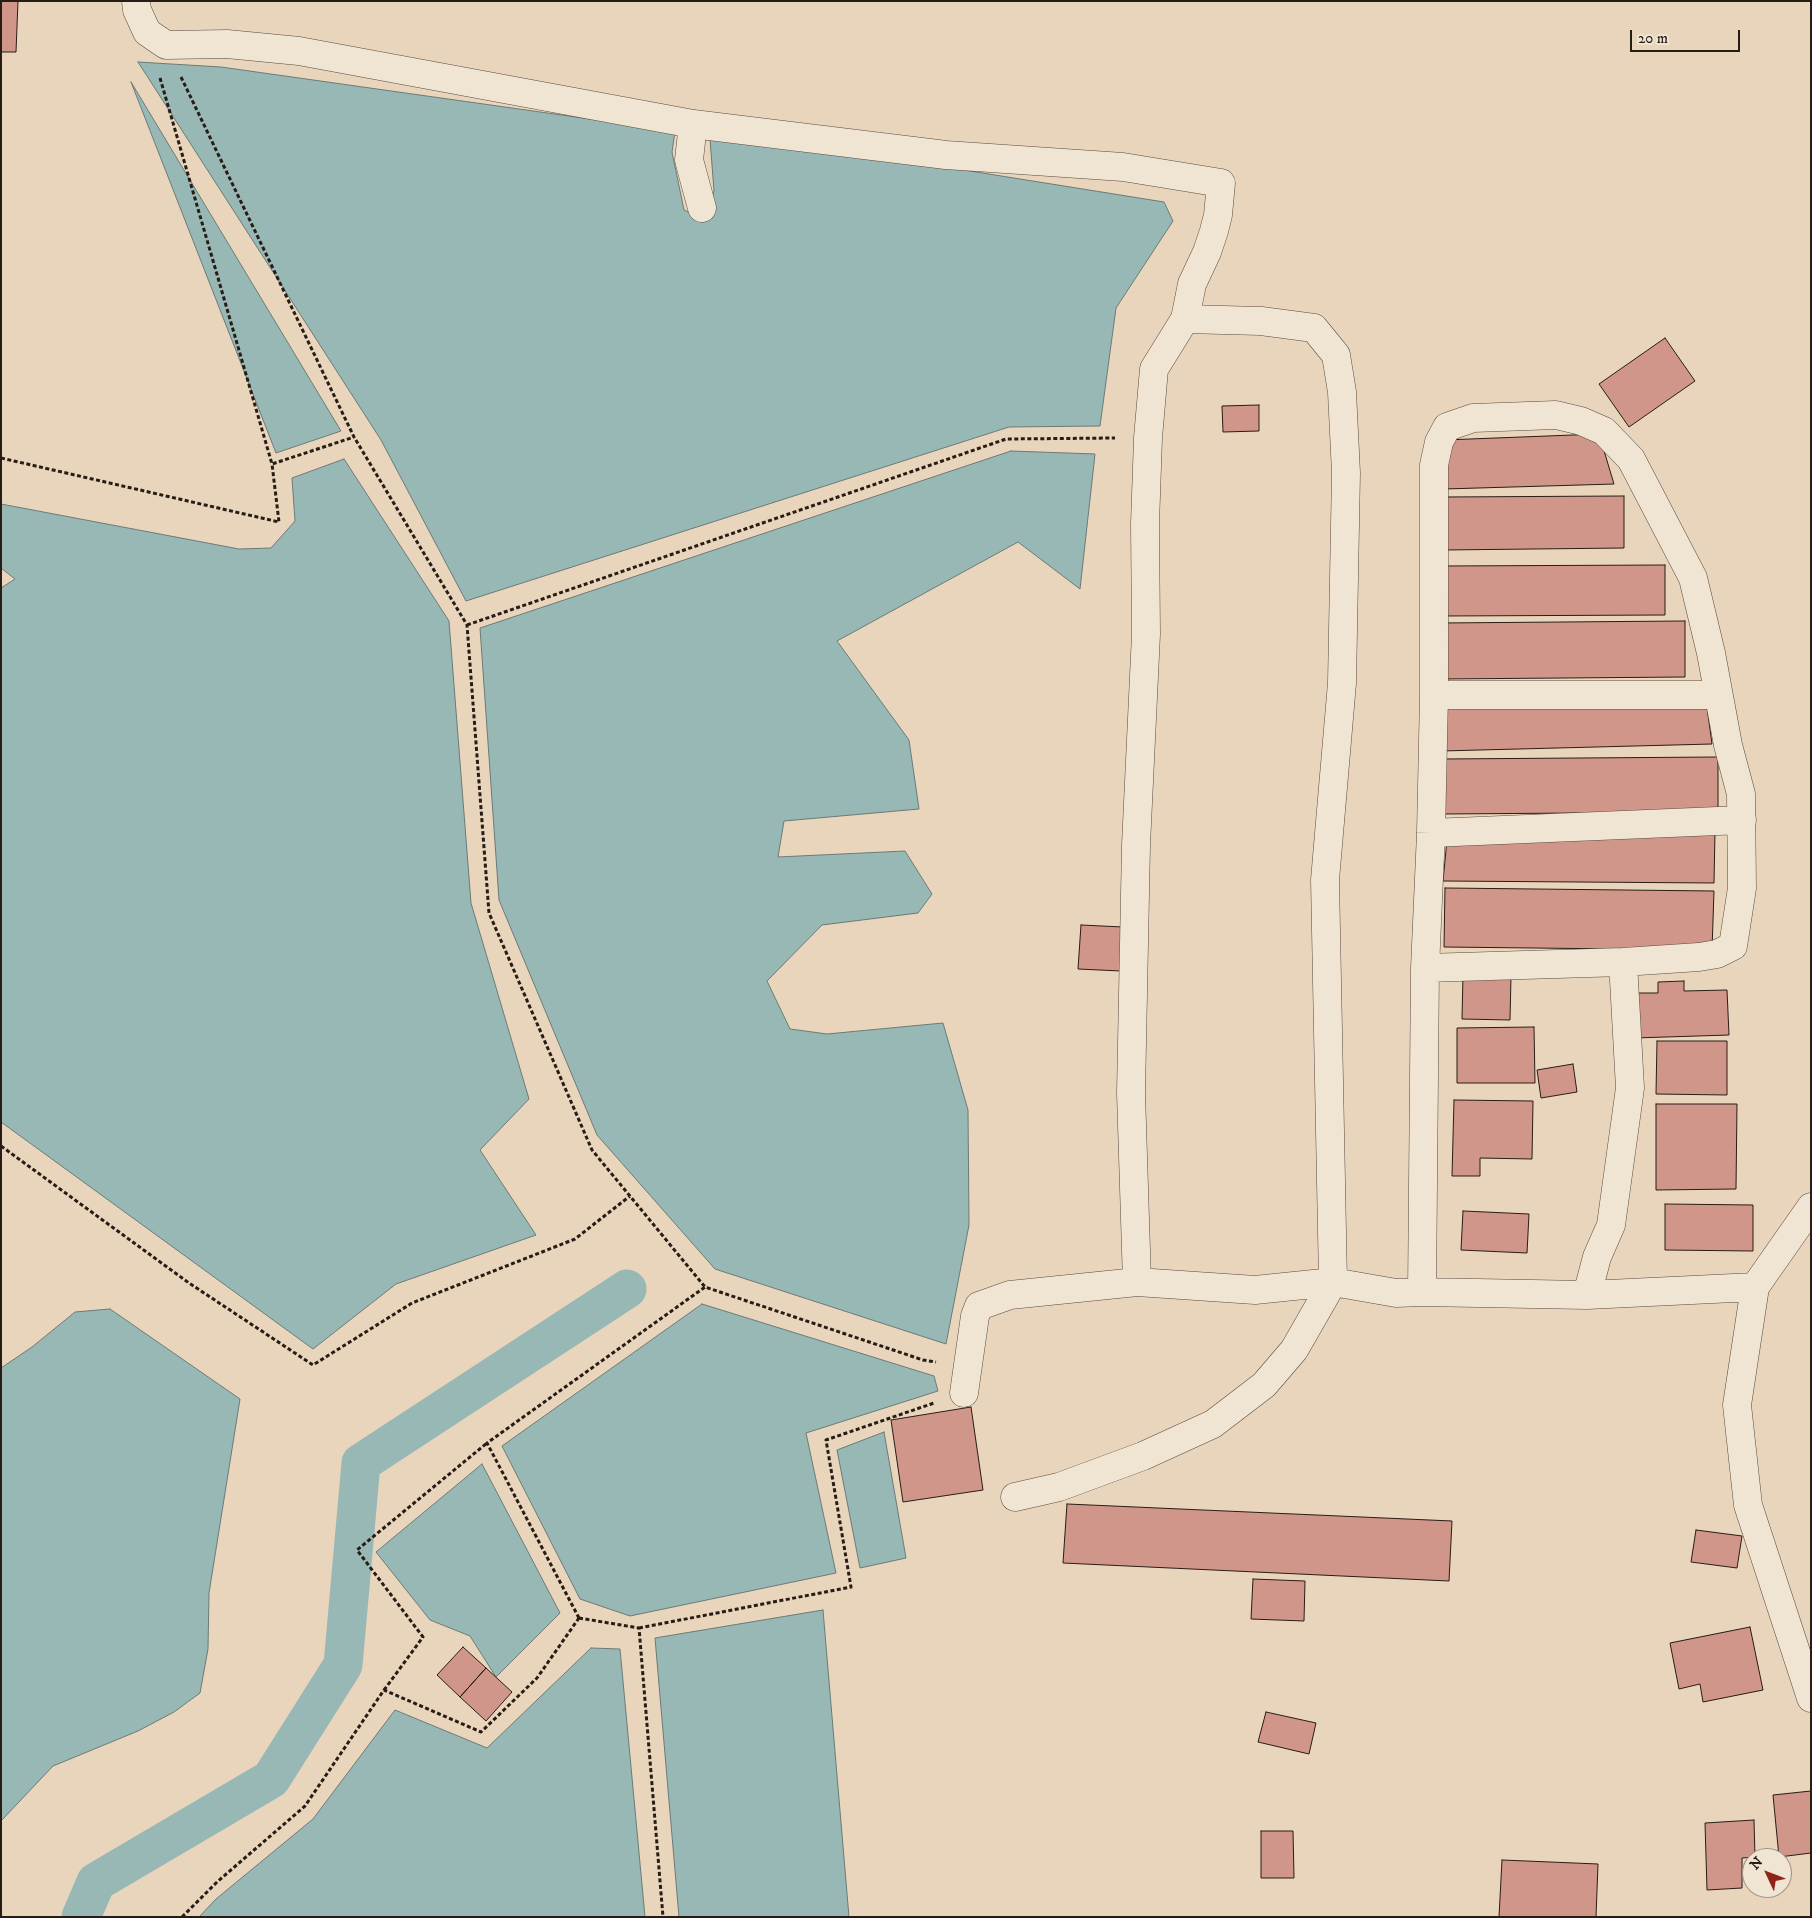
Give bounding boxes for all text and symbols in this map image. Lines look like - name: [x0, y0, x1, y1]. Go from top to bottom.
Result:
- scale bar: [1632, 20, 1742, 52]
- text: 20 m: [1638, 29, 1668, 48]
- north arrow: [1742, 1848, 1792, 1898]
- text: N: [1746, 1853, 1767, 1874]

